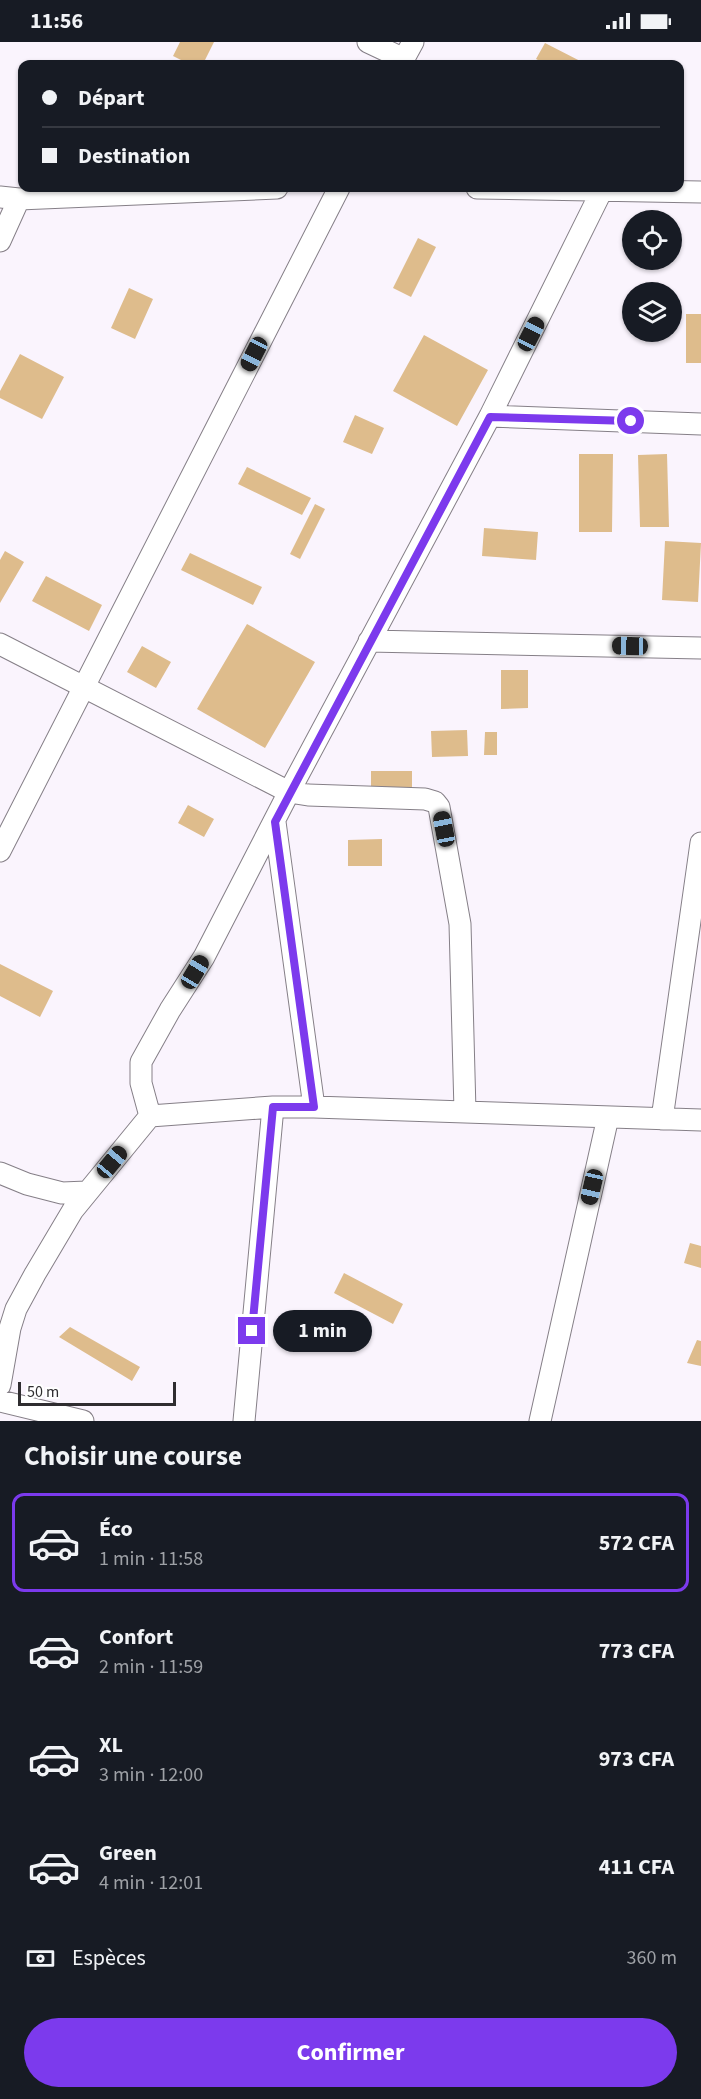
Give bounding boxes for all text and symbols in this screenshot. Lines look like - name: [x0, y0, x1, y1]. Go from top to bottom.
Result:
- text: 11:56: [30, 5, 83, 37]
- text: Départ: [78, 82, 145, 114]
- text: Destination: [78, 140, 190, 172]
- map controls: [622, 210, 682, 342]
- button: locate: [622, 210, 682, 270]
- button: layers: [622, 282, 682, 342]
- car: [515, 314, 547, 354]
- car: [238, 334, 270, 374]
- route start: [617, 407, 644, 434]
- car: [612, 637, 648, 655]
- car: [432, 810, 456, 848]
- car: [178, 952, 212, 992]
- car: [94, 1142, 130, 1182]
- car: [579, 1167, 605, 1207]
- callout: 1 min: [273, 1310, 372, 1352]
- route end: [238, 1317, 265, 1344]
- text: 1 min: [298, 1317, 347, 1345]
- scale bar: [18, 1379, 176, 1406]
- text: 50 m: [27, 1381, 59, 1403]
- text: Choisir une course: [24, 1437, 242, 1476]
- text: Éco: [99, 1513, 133, 1545]
- icon: car: [27, 1516, 81, 1570]
- text: 572 CFA: [599, 1527, 674, 1559]
- text: 1 min · 11:58: [99, 1545, 203, 1573]
- text: Confort: [99, 1621, 173, 1653]
- icon: car: [27, 1624, 81, 1678]
- text: 773 CFA: [599, 1635, 674, 1667]
- text: 2 min · 11:59: [99, 1653, 203, 1681]
- text: XL: [99, 1729, 123, 1761]
- icon: car: [27, 1732, 81, 1786]
- text: 973 CFA: [599, 1743, 674, 1775]
- text: 3 min · 12:00: [99, 1761, 203, 1789]
- text: Green: [99, 1837, 157, 1869]
- icon: car: [27, 1840, 81, 1894]
- text: 411 CFA: [599, 1851, 674, 1883]
- text: 4 min · 12:01: [99, 1869, 203, 1897]
- icon: cash: [24, 1942, 57, 1975]
- text: Espèces: [72, 1942, 146, 1974]
- text: 360 m: [627, 1944, 677, 1972]
- button: Confirmer: [24, 2018, 677, 2087]

